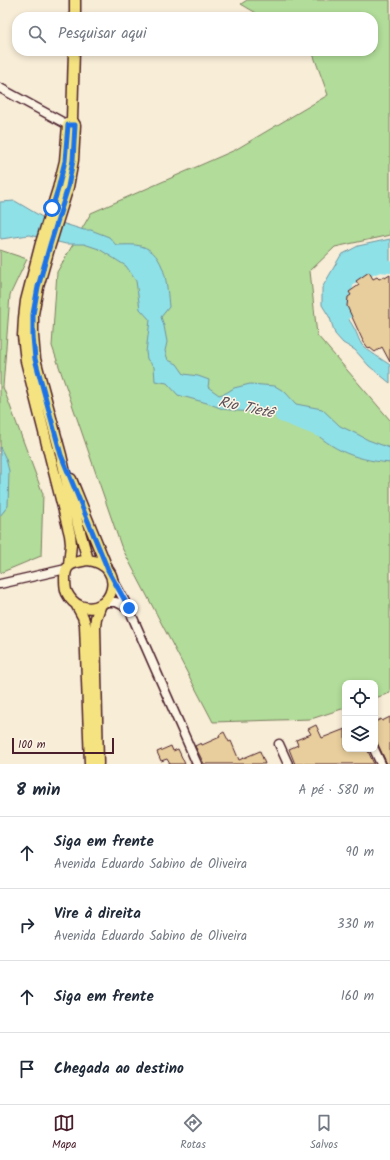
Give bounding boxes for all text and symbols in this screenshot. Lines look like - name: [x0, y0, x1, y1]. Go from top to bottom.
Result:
- search box: [12, 12, 378, 56]
- text: Pesquisar aqui: [58, 22, 147, 46]
- icon: search: [26, 23, 48, 45]
- route start: [43, 199, 61, 217]
- water label: Rio Tietê: [216, 390, 278, 426]
- route end: [120, 599, 138, 617]
- map controls: [342, 680, 378, 752]
- button: locate: [342, 680, 378, 716]
- button: layers: [342, 716, 378, 752]
- scale bar: [12, 736, 114, 755]
- text: 100 m: [18, 736, 46, 754]
- text: 8 min: [16, 777, 60, 804]
- text: A pé · 580 m: [299, 780, 374, 801]
- text: Siga em frente: [54, 830, 154, 854]
- icon: ahead: [16, 842, 38, 864]
- text: 90 m: [346, 842, 374, 863]
- text: Avenida Eduardo Sabino de Oliveira: [54, 854, 247, 875]
- text: Vire à direita: [54, 902, 141, 926]
- icon: right: [16, 914, 38, 936]
- text: 330 m: [337, 914, 374, 935]
- text: Avenida Eduardo Sabino de Oliveira: [54, 926, 247, 947]
- text: Siga em frente: [54, 985, 154, 1009]
- icon: ahead: [16, 986, 38, 1008]
- text: 160 m: [341, 986, 374, 1007]
- text: Chegada ao destino: [54, 1057, 184, 1081]
- icon: arrive: [16, 1058, 38, 1080]
- tab: Mapa: [52, 1112, 76, 1154]
- tab: Rotas: [180, 1112, 206, 1154]
- tab: Salvos: [310, 1112, 338, 1154]

